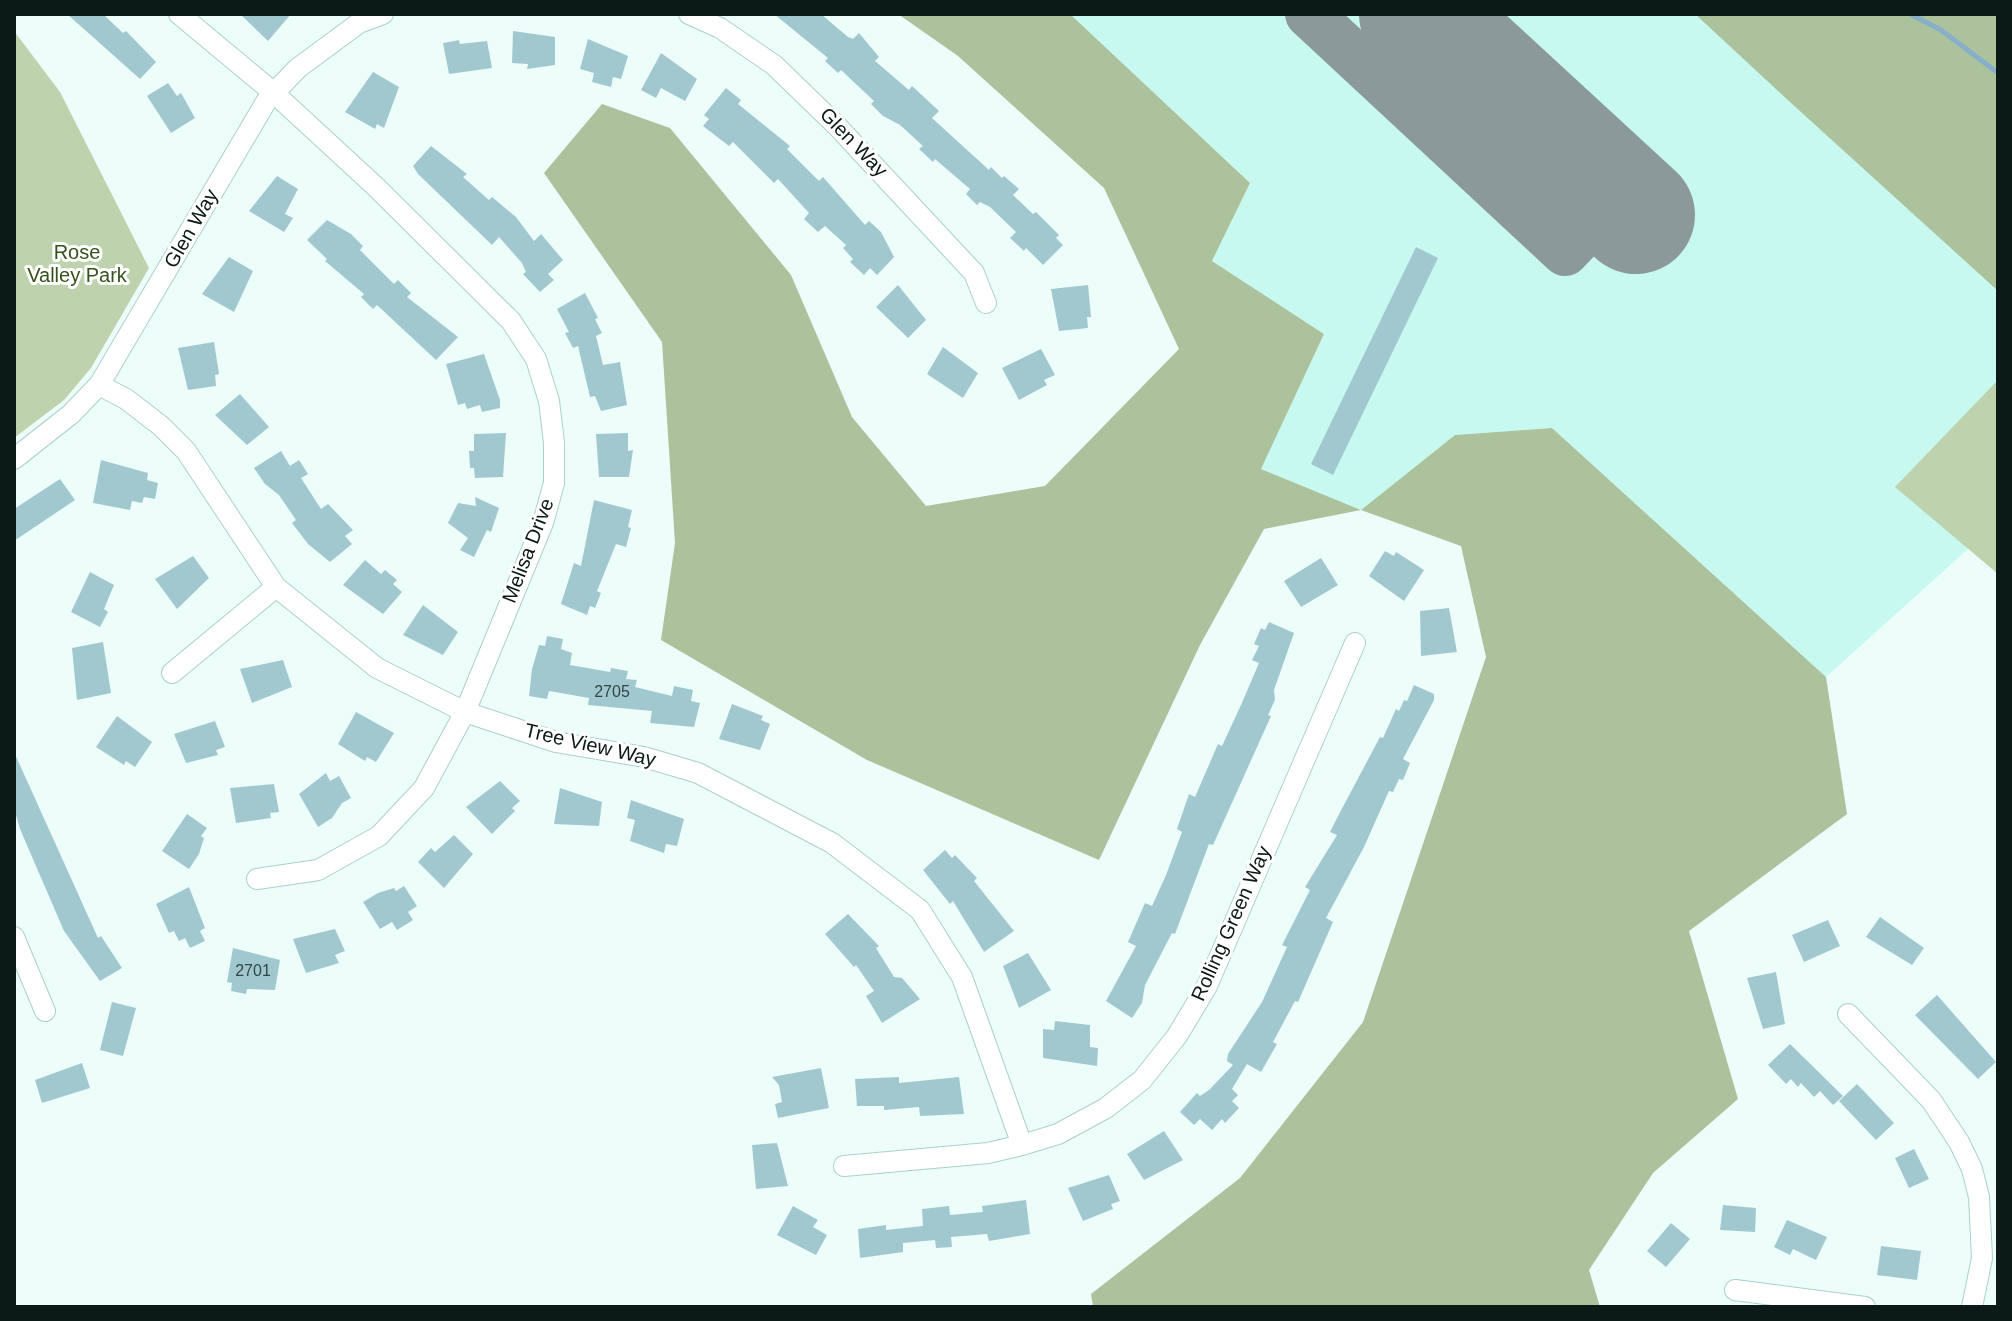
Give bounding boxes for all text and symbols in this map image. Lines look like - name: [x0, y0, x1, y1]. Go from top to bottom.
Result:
- street label: Glen Way: [814, 103, 892, 183]
- street label: Glen Way: [160, 185, 224, 273]
- park label: Rose Valley Park: [27, 241, 127, 288]
- street label: Melisa Drive: [498, 495, 560, 607]
- house number: 2705: [594, 683, 630, 703]
- street label: Tree View Way: [522, 719, 658, 773]
- street label: Rolling Green Way: [1187, 843, 1277, 1005]
- house number: 2701: [235, 962, 271, 982]

